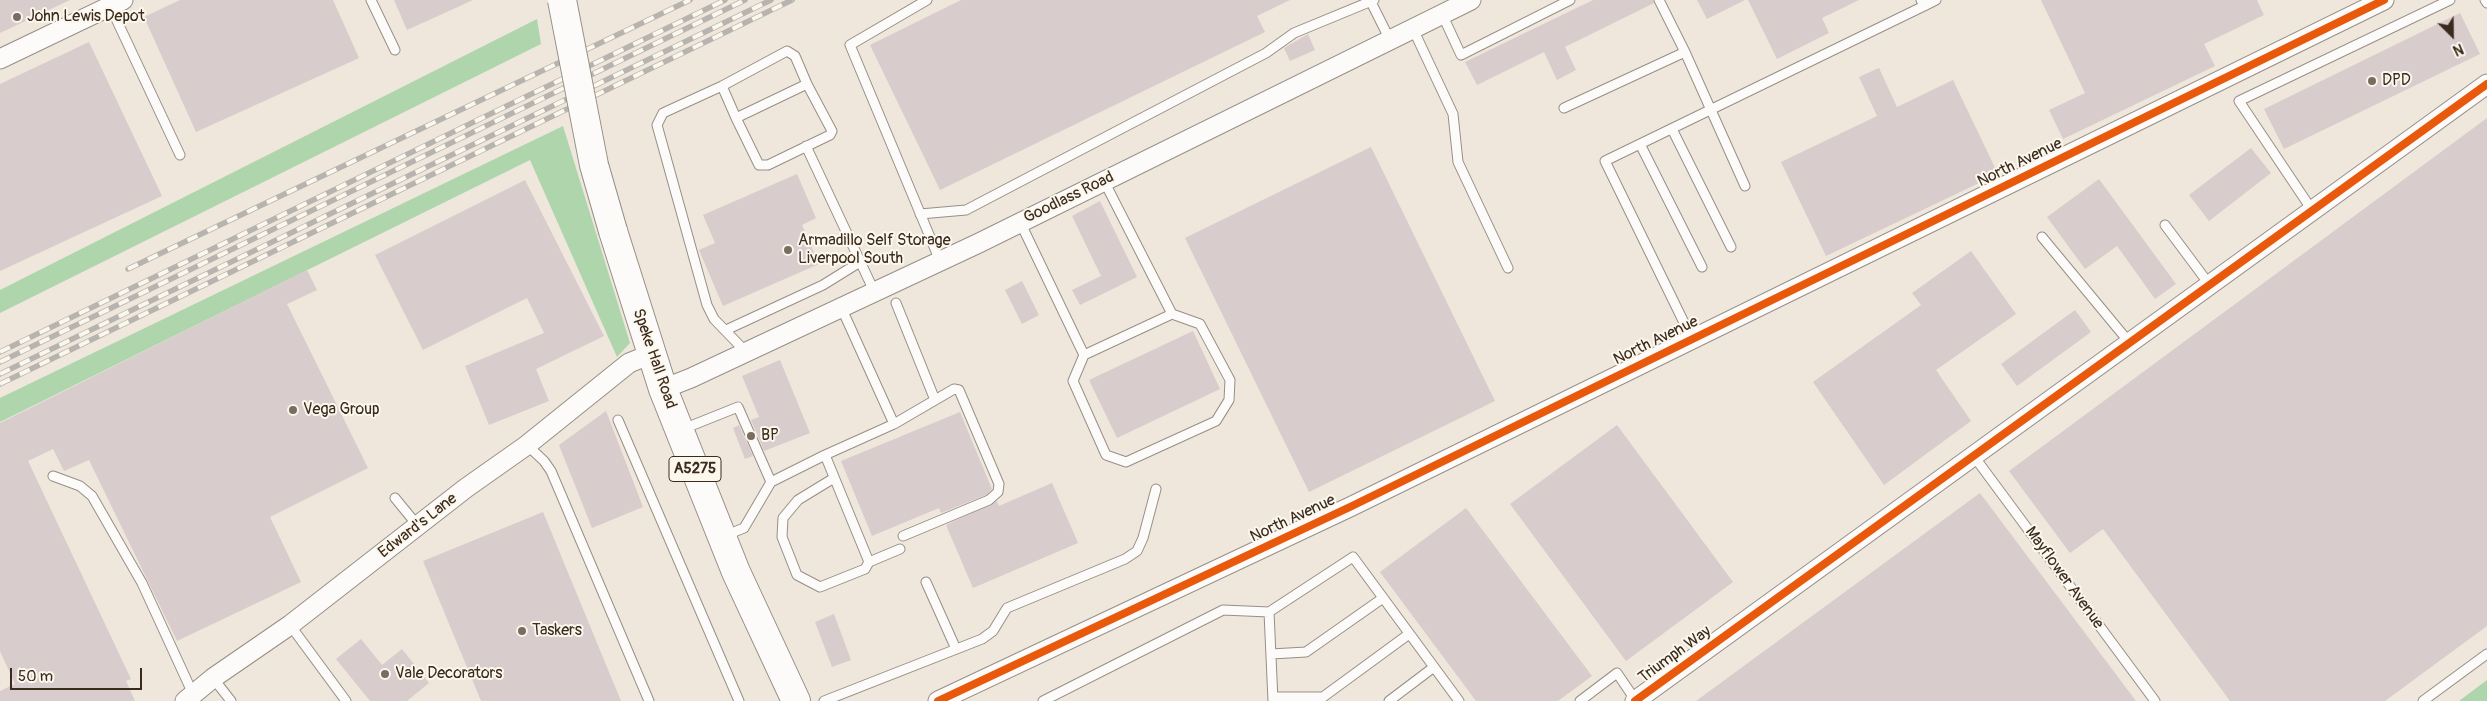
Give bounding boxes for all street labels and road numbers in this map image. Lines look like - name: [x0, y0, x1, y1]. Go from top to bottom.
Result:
- street label: North Avenue: [1975, 134, 2065, 192]
- street label: Goodlass Road: [1021, 168, 1117, 228]
- street label: Speke Hall Road: [628, 306, 680, 412]
- street label: North Avenue: [1611, 312, 1701, 370]
- road number: A5275: [669, 456, 721, 482]
- street label: Edward's Lane: [375, 489, 461, 563]
- street label: North Avenue: [1247, 491, 1339, 547]
- street label: Mayflower Avenue: [2021, 523, 2107, 633]
- street label: Triumph Way: [1635, 622, 1715, 688]

